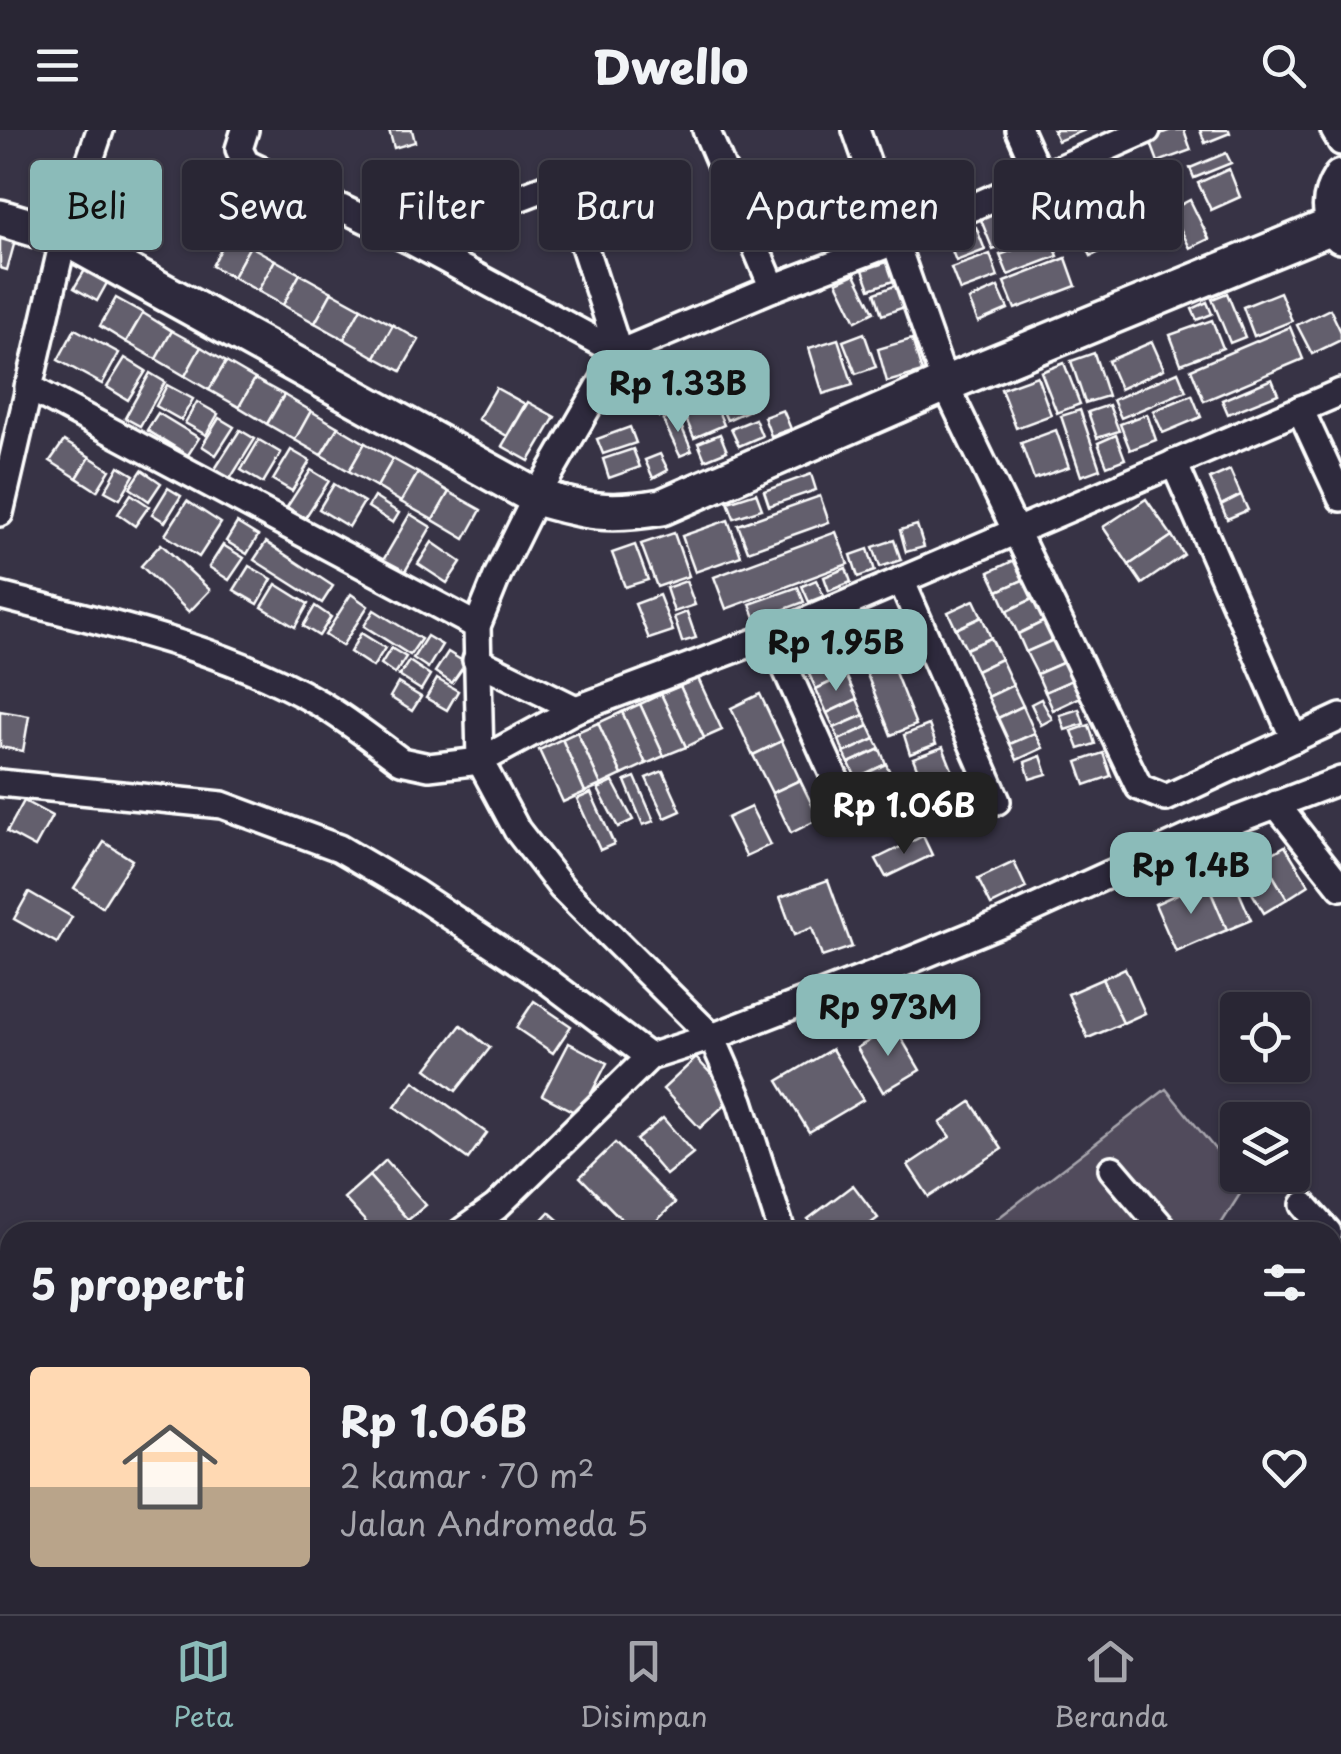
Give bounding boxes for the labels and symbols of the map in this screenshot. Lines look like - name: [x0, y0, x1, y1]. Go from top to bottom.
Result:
- pin: Rp 1.33B: [575, 350, 781, 435]
- pin: Rp 1.95B: [733, 609, 939, 694]
- pin: Rp 1.06B: [801, 772, 1007, 857]
- pin: Rp 1.4B: [1099, 832, 1283, 917]
- pin: Rp 973M: [796, 974, 980, 1059]

